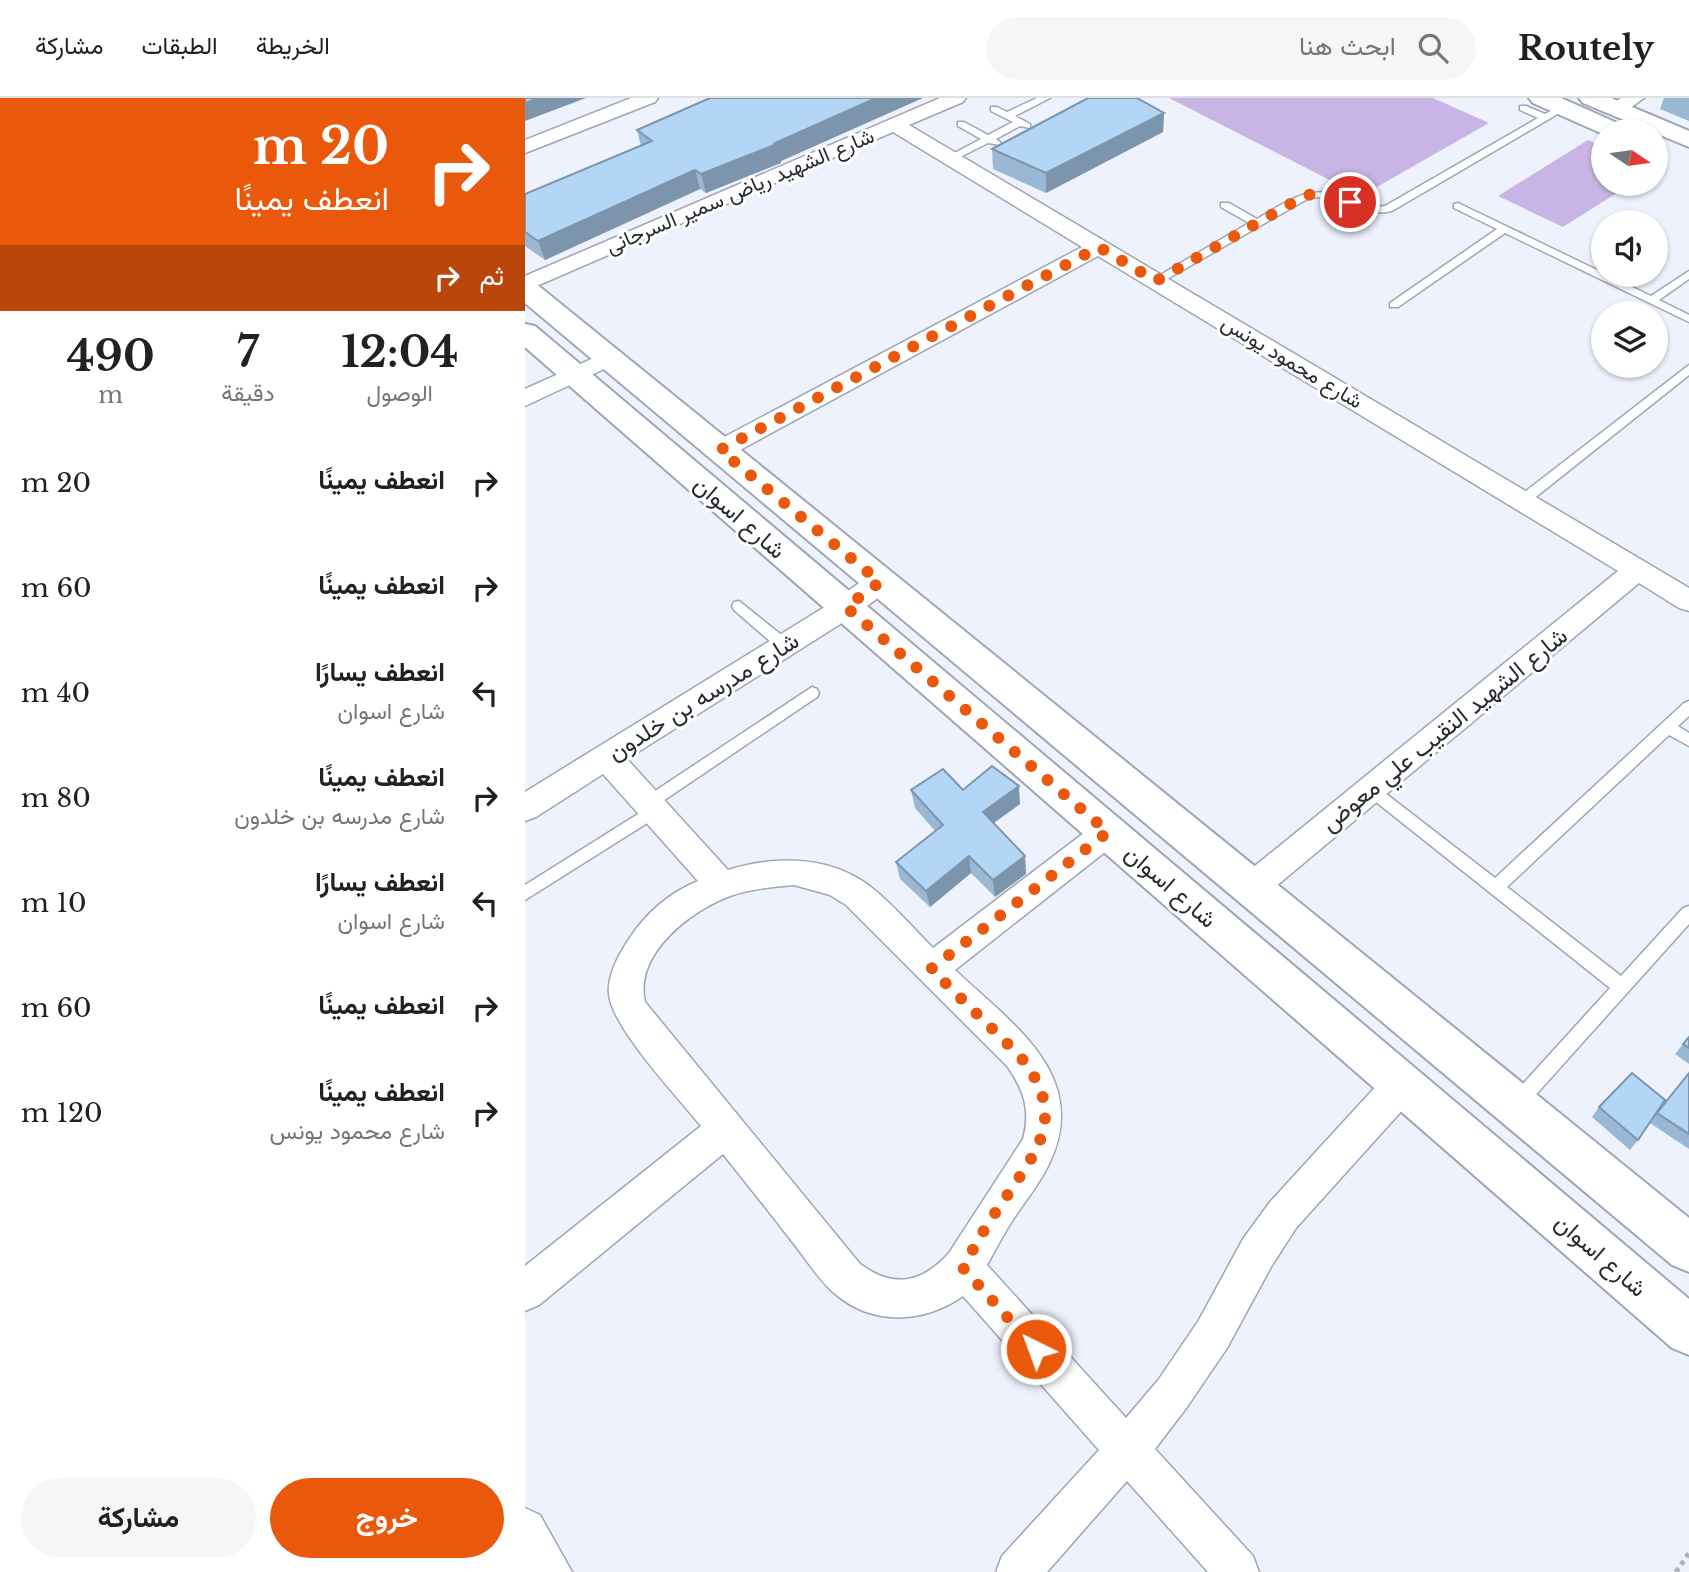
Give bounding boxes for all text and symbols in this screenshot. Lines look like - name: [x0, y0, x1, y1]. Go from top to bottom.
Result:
- search box: [986, 17, 1476, 80]
- text: Routely: [1518, 28, 1654, 69]
- icon: search: [1414, 29, 1452, 67]
- text: ابحث هنا: [1299, 30, 1396, 62]
- text: مشاركة: [35, 31, 103, 60]
- text: الطبقات: [141, 31, 218, 60]
- text: الخريطة: [256, 31, 330, 60]
- text: 20 m: [253, 116, 389, 177]
- north arrow: [1591, 119, 1668, 196]
- map controls: [1591, 119, 1668, 378]
- street label: شارع الشهيد رياض سمير السرجانى: [602, 123, 878, 260]
- icon: right: [413, 126, 504, 217]
- pin: [1320, 172, 1380, 232]
- text: انعطف يمينًا: [235, 179, 389, 219]
- icon: arrive: [1331, 183, 1369, 221]
- button: sound: [1591, 210, 1668, 287]
- icon: right: [428, 259, 466, 297]
- text: ثم: [480, 260, 504, 292]
- button: layers: [1591, 301, 1668, 378]
- street label: شارع محمود يونس: [1216, 310, 1367, 415]
- text: 7: [237, 326, 259, 378]
- text: 12:04: [341, 326, 458, 378]
- text: 490: [67, 330, 155, 382]
- text: دقيقة: [221, 379, 275, 407]
- text: الوصول: [367, 379, 433, 407]
- text: m: [98, 381, 123, 409]
- text: انعطف يمينًا: [318, 464, 445, 496]
- icon: right: [466, 464, 504, 502]
- text: 20 m: [21, 467, 91, 499]
- street label: شارع اسوان: [687, 469, 792, 566]
- text: انعطف يمينًا: [318, 569, 445, 601]
- icon: right: [466, 569, 504, 607]
- text: 60 m: [21, 572, 92, 604]
- street label: شارع الشهيد النقيب علي معوض: [1315, 621, 1576, 841]
- street label: شارع مدرسه بن خلدون: [602, 625, 805, 768]
- text: انعطف يسارًا: [315, 656, 445, 688]
- icon: left: [466, 674, 504, 712]
- text: 40 m: [21, 677, 90, 709]
- text: شارع اسوان: [338, 697, 445, 725]
- text: انعطف يمينًا: [318, 761, 445, 793]
- icon: right: [466, 779, 504, 817]
- text: 80 m: [21, 782, 91, 814]
- text: شارع مدرسه بن خلدون: [234, 802, 445, 830]
- street label: شارع اسوان: [1118, 838, 1223, 935]
- text: انعطف يسارًا: [315, 866, 445, 898]
- icon: left: [466, 884, 504, 922]
- text: 10 m: [21, 887, 87, 919]
- text: شارع اسوان: [338, 907, 445, 935]
- text: انعطف يمينًا: [318, 989, 445, 1021]
- icon: right: [466, 989, 504, 1027]
- text: 60 m: [21, 992, 92, 1024]
- text: انعطف يمينًا: [318, 1076, 445, 1108]
- icon: right: [466, 1094, 504, 1132]
- text: 120 m: [21, 1097, 103, 1129]
- text: شارع محمود يونس: [270, 1117, 445, 1145]
- street label: شارع اسوان: [1548, 1207, 1653, 1304]
- position arrow: [999, 1312, 1073, 1386]
- button: مشاركة: [21, 1478, 256, 1558]
- button: خروج: [270, 1478, 504, 1558]

